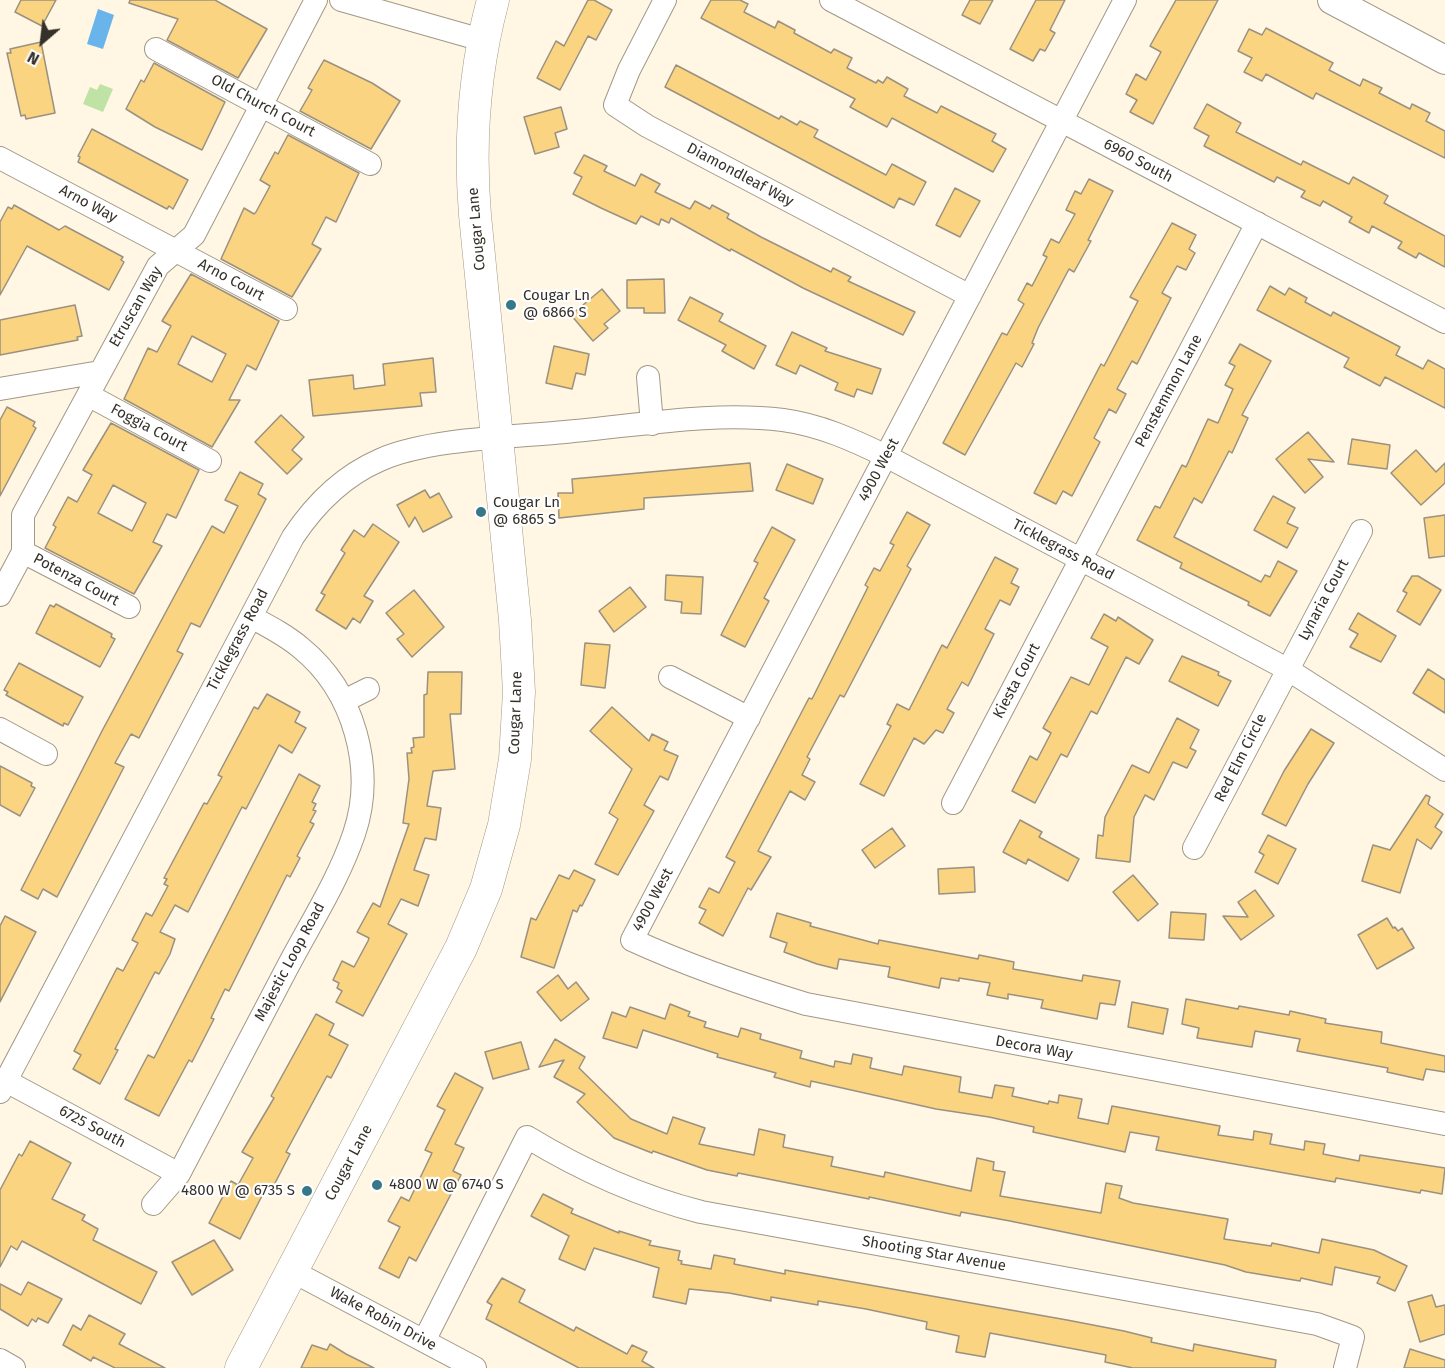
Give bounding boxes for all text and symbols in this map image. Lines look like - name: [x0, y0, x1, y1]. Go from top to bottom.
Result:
- north arrow: [12, 12, 72, 72]
- text: N: [24, 47, 42, 69]
- street label: Old Church Court: [208, 71, 318, 141]
- street label: 6960 South: [1100, 135, 1176, 187]
- street label: Diamondleaf Way: [684, 139, 796, 211]
- street label: Arno Way: [56, 181, 120, 227]
- street label: Cougar Lane: [464, 187, 490, 271]
- street label: Arno Court: [195, 255, 267, 305]
- street label: Etruscan Way: [106, 264, 166, 350]
- place label: Cougar Ln @ 6866 S: [523, 287, 590, 322]
- marker: Cougar Ln @ 6866 S: [504, 298, 518, 312]
- street label: Penstemmon Lane: [1132, 331, 1206, 451]
- street label: Foggia Court: [108, 400, 190, 456]
- street label: 4900 West: [855, 435, 903, 505]
- place label: Cougar Ln @ 6865 S: [493, 494, 560, 529]
- marker: Cougar Ln @ 6865 S: [474, 505, 488, 519]
- street label: Ticklegrass Road: [1009, 516, 1117, 584]
- street label: Potenza Court: [30, 550, 122, 610]
- street label: Lynaria Court: [1295, 556, 1353, 644]
- street label: Ticklegrass Road: [204, 586, 272, 694]
- street label: Kiesta Court: [990, 640, 1044, 722]
- street label: Cougar Lane: [506, 671, 526, 755]
- street label: Red Elm Circle: [1211, 711, 1271, 805]
- street label: 4900 West: [629, 865, 677, 935]
- street label: Majestic Loop Road: [251, 900, 329, 1024]
- street label: Decora Way: [994, 1032, 1074, 1064]
- street label: 6725 South: [56, 1102, 128, 1152]
- street label: Cougar Lane: [321, 1122, 377, 1204]
- place label: 4800 W @ 6740 S: [389, 1176, 504, 1194]
- marker: 4800 W @ 6740 S: [370, 1178, 384, 1192]
- place label: 4800 W @ 6735 S: [181, 1182, 295, 1200]
- marker: 4800 W @ 6735 S: [300, 1184, 314, 1198]
- street label: Shooting Star Avenue: [861, 1232, 1007, 1276]
- street label: Wake Robin Drive: [326, 1283, 440, 1355]

